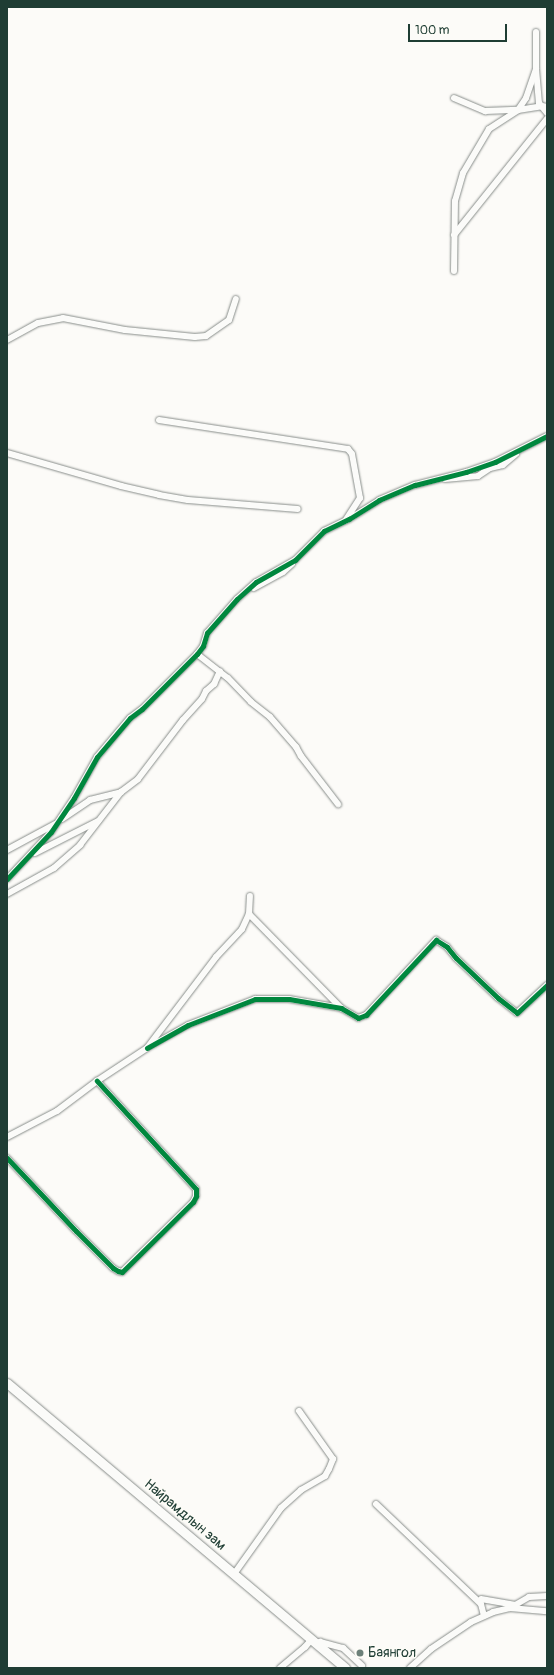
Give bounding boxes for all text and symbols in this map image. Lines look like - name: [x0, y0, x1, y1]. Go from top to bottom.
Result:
- scale bar: [410, 16, 509, 42]
- text: 100 m: [415, 23, 449, 38]
- street label: Найрамдлын зам: [141, 1476, 229, 1554]
- place label: Баянгол: [368, 1645, 416, 1661]
- marker: Баянгол: [355, 1648, 365, 1658]

